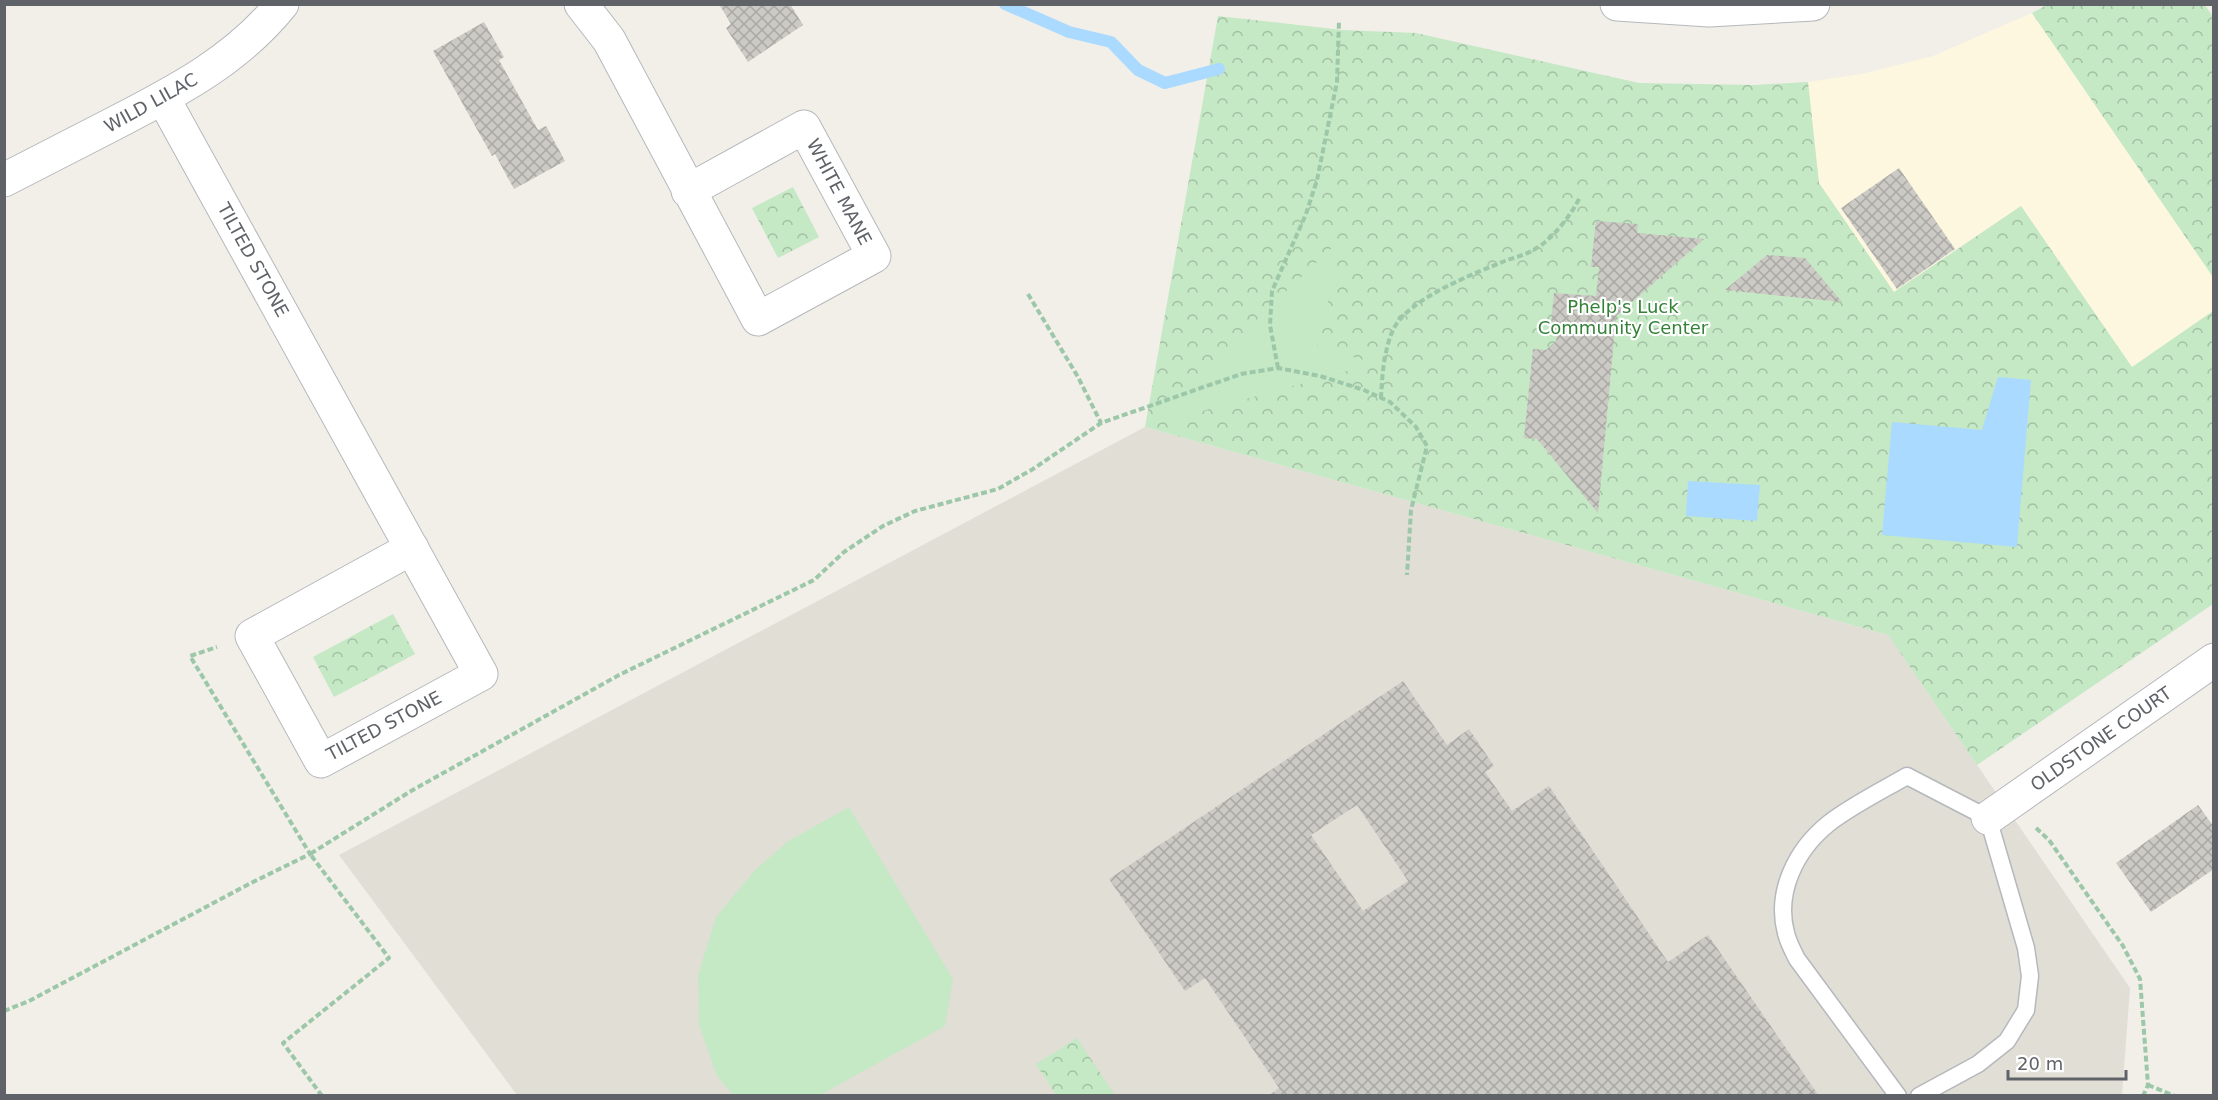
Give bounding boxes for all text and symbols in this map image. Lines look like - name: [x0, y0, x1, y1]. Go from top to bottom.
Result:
- street label: WILD LILAC: [101, 68, 201, 137]
- street label: WHITE MANE: [803, 135, 876, 249]
- street label: TILTED STONE: [213, 198, 293, 320]
- park label: Phelp's Luck Community Center: [1538, 296, 1709, 338]
- street label: OLDSTONE COURT: [2026, 681, 2176, 795]
- street label: TILTED STONE: [322, 686, 445, 765]
- scale bar: [2008, 1043, 2126, 1081]
- text: 20 m: [2017, 1053, 2063, 1074]

